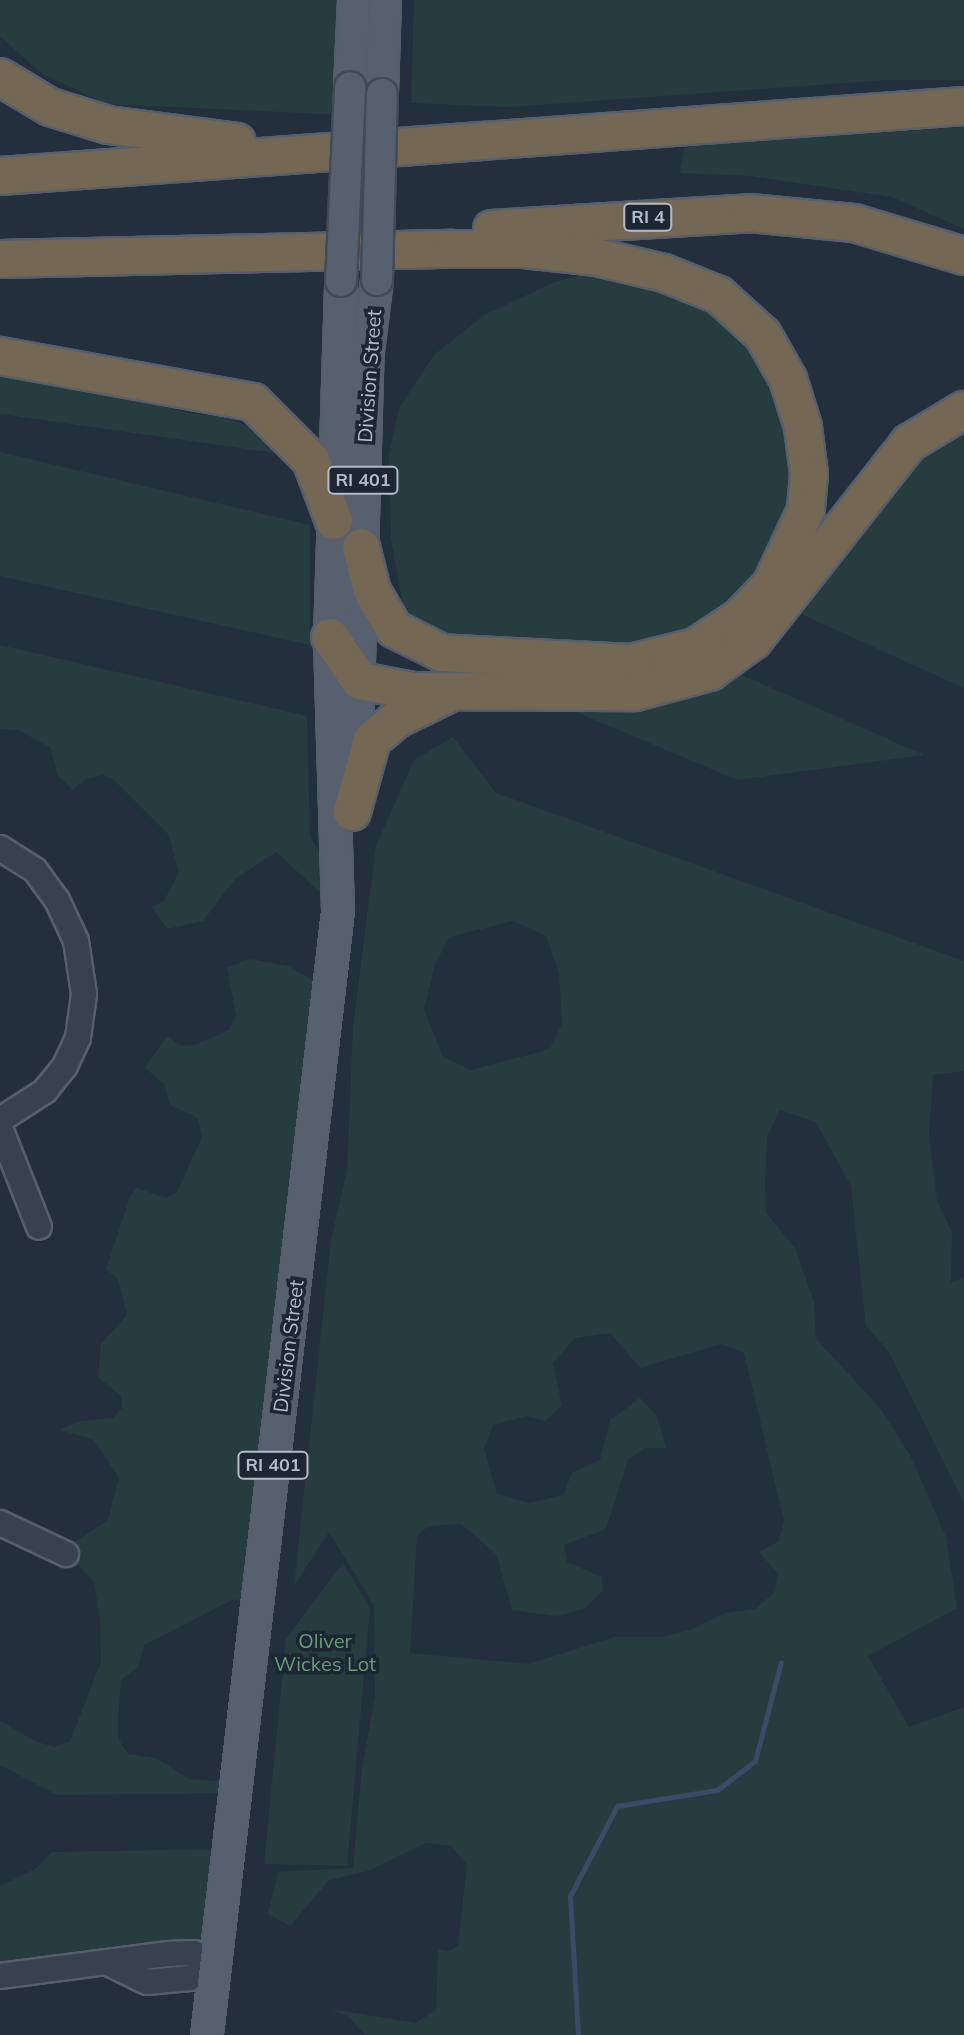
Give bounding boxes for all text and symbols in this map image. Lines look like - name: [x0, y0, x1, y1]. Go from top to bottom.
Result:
- road number: RI 4: [622, 203, 674, 231]
- street label: Division Street: [352, 309, 386, 443]
- road number: RI 401: [327, 466, 399, 494]
- street label: Division Street: [268, 1278, 308, 1414]
- road number: RI 401: [237, 1451, 309, 1479]
- park label: Oliver Wickes Lot: [274, 1628, 376, 1675]

